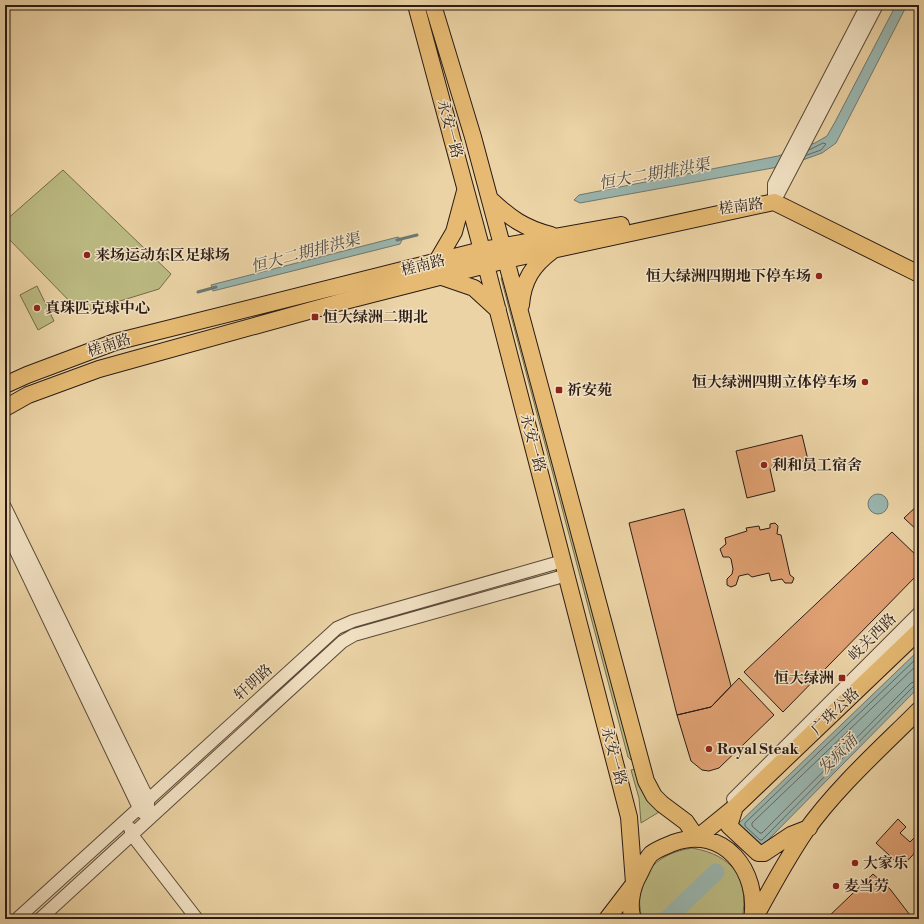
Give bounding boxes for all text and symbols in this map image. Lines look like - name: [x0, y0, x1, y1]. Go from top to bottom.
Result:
- street label: 永安一路: [433, 98, 466, 161]
- water label: 恒大二期排洪渠: [597, 154, 713, 194]
- street label: 槎南路: [718, 194, 765, 219]
- water label: 恒大二期排洪渠: [249, 228, 364, 277]
- place label: 来场运动东区足球场: [95, 246, 230, 265]
- marker: 来场运动东区足球场: [82, 250, 92, 260]
- street label: 槎南路: [399, 251, 447, 280]
- place label: 恒大绿洲四期地下停车场: [646, 267, 811, 286]
- marker: 恒大绿洲四期地下停车场: [814, 271, 824, 281]
- place label: 真珠匹克球中心: [45, 299, 150, 318]
- marker: 真珠匹克球中心: [32, 303, 42, 313]
- place label: 恒大绿洲二期北: [323, 308, 428, 327]
- marker: 恒大绿洲二期北: [310, 312, 320, 322]
- street label: 槎南路: [85, 329, 133, 361]
- place label: 恒大绿洲四期立体停车场: [692, 373, 857, 392]
- marker: 恒大绿洲四期立体停车场: [860, 377, 870, 387]
- place label: 祈安苑: [567, 381, 612, 400]
- marker: 祈安苑: [554, 385, 564, 395]
- street label: 永安一路: [516, 412, 549, 475]
- place label: 利和员工宿舍: [772, 456, 862, 475]
- marker: 利和员工宿舍: [759, 460, 769, 470]
- street label: 岐关西路: [844, 609, 900, 665]
- street label: 轩朗路: [230, 660, 276, 704]
- place label: 恒大绿洲: [774, 669, 834, 688]
- marker: 恒大绿洲: [837, 673, 847, 683]
- street label: 广珠公路: [807, 684, 864, 739]
- street label: 永安一路: [597, 725, 630, 788]
- water label: 发疯涌: [814, 729, 863, 779]
- place label: Royal Steak: [717, 740, 800, 759]
- marker: Royal Steak: [704, 744, 714, 754]
- place label: 大家乐: [863, 854, 908, 873]
- marker: 大家乐: [850, 858, 860, 868]
- place label: 麦当劳: [844, 877, 889, 896]
- marker: 麦当劳: [831, 881, 841, 891]

